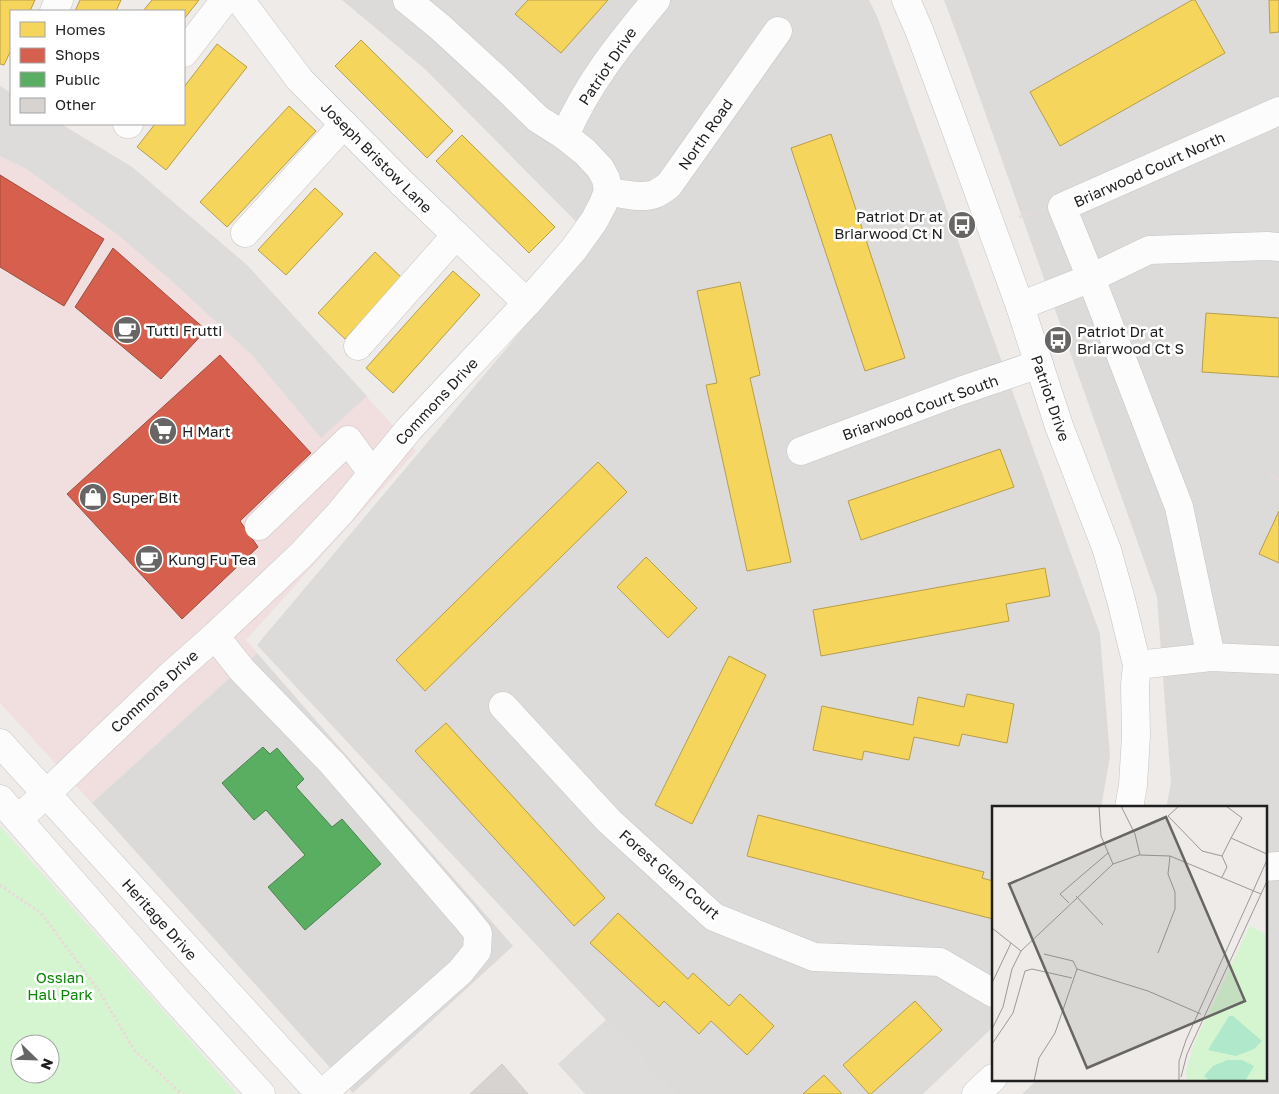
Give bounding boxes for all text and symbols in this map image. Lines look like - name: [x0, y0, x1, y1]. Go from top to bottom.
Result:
- legend: [10, 10, 185, 125]
- text: Homes: [55, 20, 105, 38]
- street label: Patriot Drive: [574, 24, 640, 108]
- text: Shops: [55, 45, 100, 63]
- text: Public: [55, 70, 100, 88]
- text: Other: [55, 95, 96, 113]
- street label: North Road: [674, 95, 736, 173]
- street label: Joseph Bristow Lane: [318, 98, 437, 217]
- street label: Briarwood Court North: [1071, 128, 1227, 210]
- place label: Patriot Dr at Briarwood Ct N: [834, 207, 943, 242]
- bus stop icon: Patriot Dr at Briarwood Ct N: [947, 210, 977, 240]
- cafe icon: Tutti Frutti: [112, 315, 142, 345]
- place label: Tutti Frutti: [146, 321, 222, 339]
- place label: Patriot Dr at Briarwood Ct S: [1077, 322, 1184, 357]
- bus stop icon: Patriot Dr at Briarwood Ct S: [1043, 325, 1073, 355]
- street label: Commons Drive: [391, 353, 481, 448]
- street label: Patriot Drive: [1028, 353, 1074, 444]
- street label: Briarwood Court South: [840, 370, 1000, 444]
- supermarket icon: H Mart: [148, 416, 178, 446]
- place label: H Mart: [182, 422, 231, 440]
- shop icon: Super Bit: [78, 482, 108, 512]
- place label: Super Bit: [112, 488, 178, 506]
- cafe icon: Kung Fu Tea: [134, 544, 164, 574]
- place label: Kung Fu Tea: [168, 550, 256, 568]
- street label: Commons Drive: [107, 646, 202, 736]
- inset map: [992, 806, 1266, 1082]
- street label: Forest Glen Court: [616, 825, 724, 923]
- street label: Heritage Drive: [119, 875, 201, 964]
- park label: Ossian Hall Park: [27, 968, 93, 1003]
- north arrow: [10, 1034, 60, 1084]
- text: N: [38, 1056, 57, 1072]

